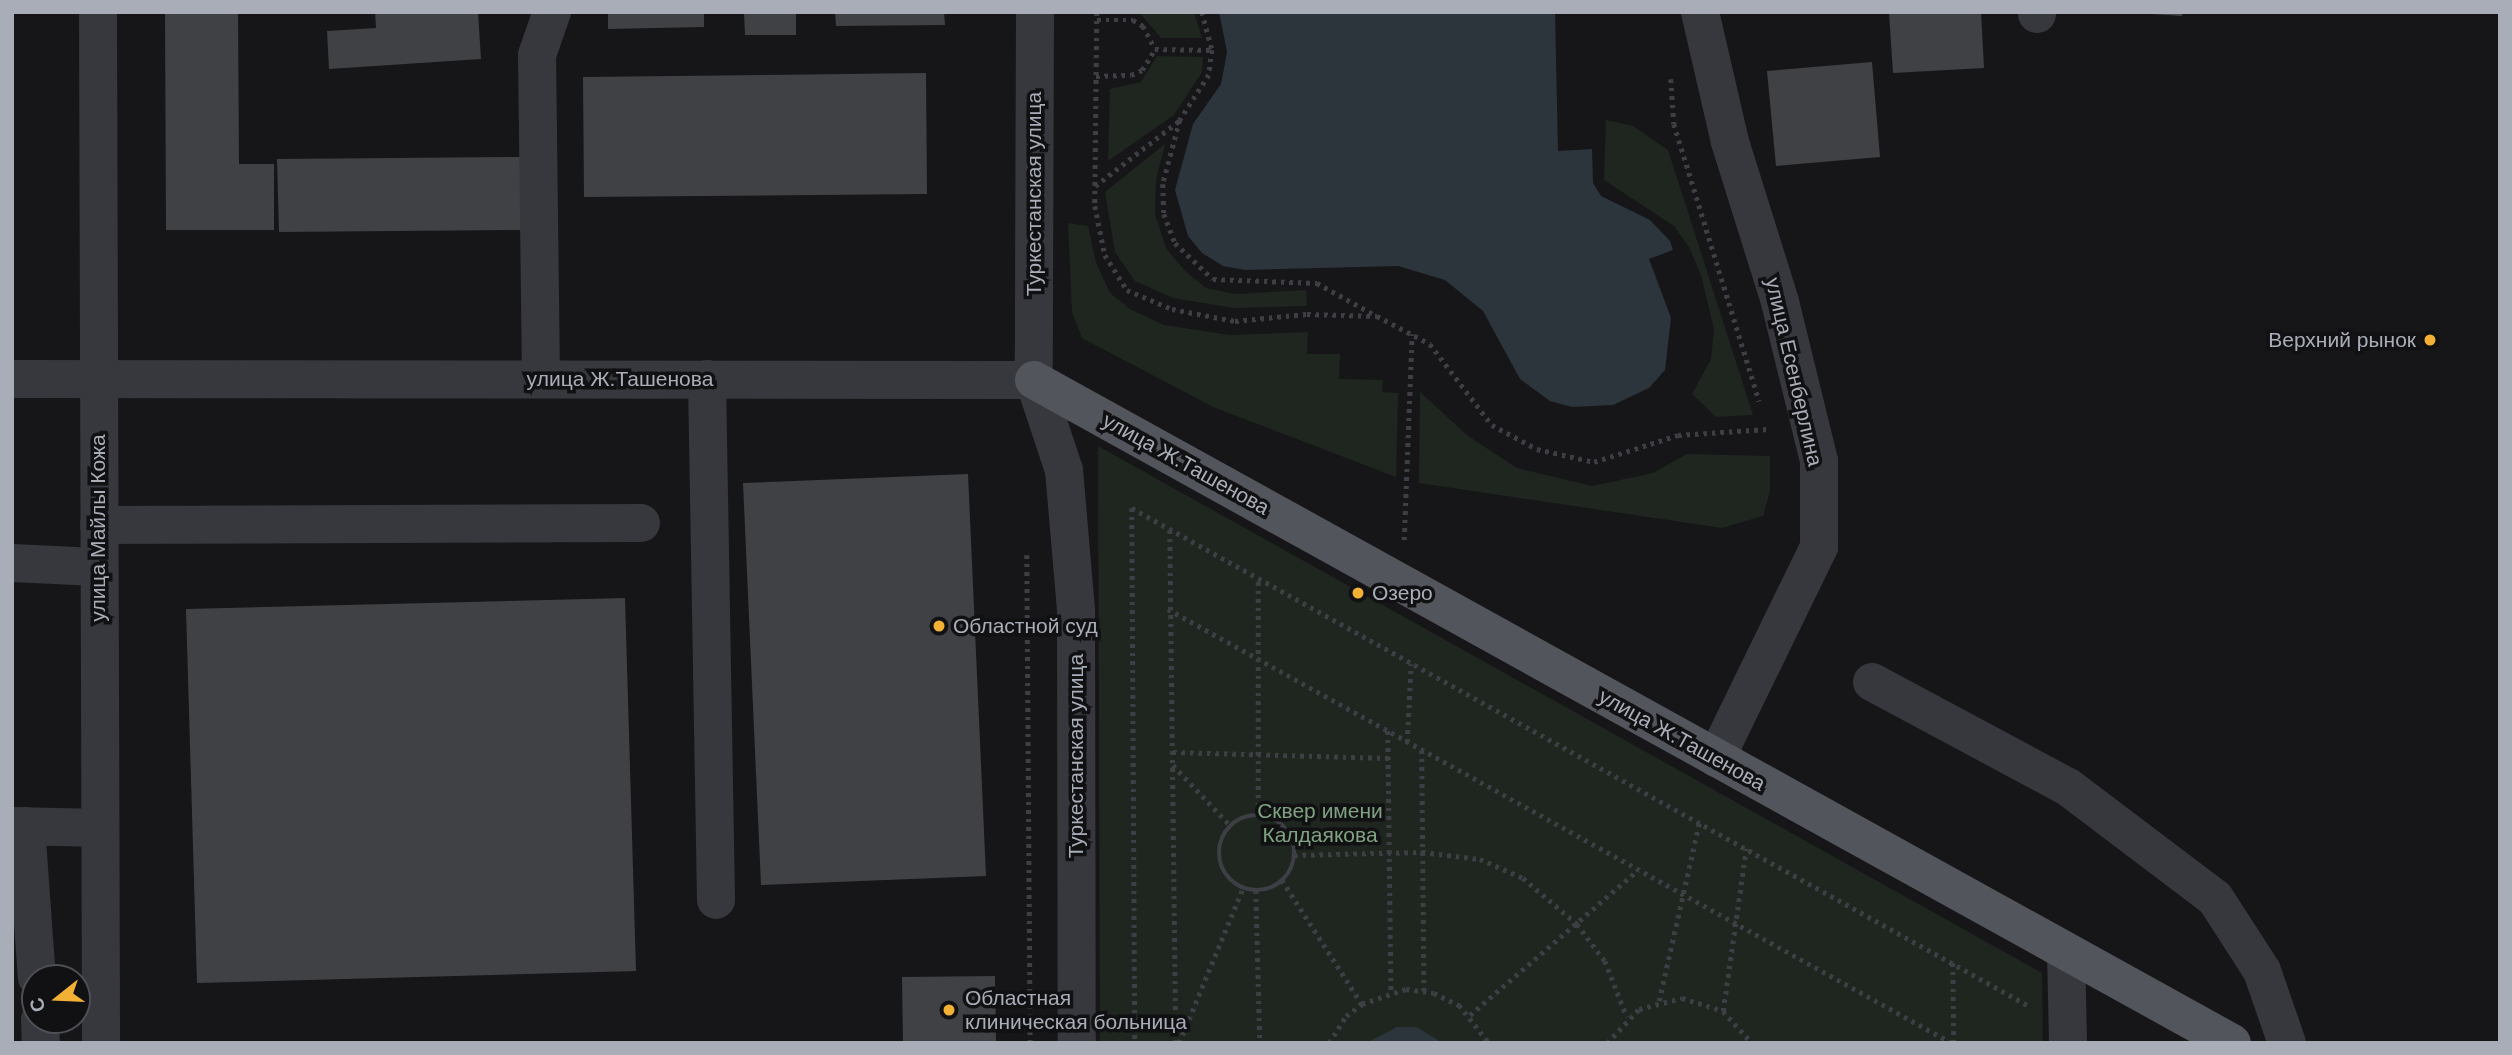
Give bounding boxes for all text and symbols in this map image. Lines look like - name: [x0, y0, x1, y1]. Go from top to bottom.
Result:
- street label: Туркестанская улица: [1021, 92, 1047, 296]
- street label: улица Есенберлина: [1760, 275, 1828, 469]
- place label: Верхний рынок: [2268, 327, 2416, 353]
- marker: Верхний рынок: [2422, 332, 2438, 348]
- street label: улица Ж.Ташенова: [527, 366, 713, 392]
- street label: улица Ж.Ташенова: [1098, 408, 1274, 520]
- street label: улица Майлы Кожа: [85, 434, 111, 622]
- place label: Озеро: [1372, 580, 1433, 606]
- marker: Озеро: [1350, 585, 1366, 601]
- place label: Областной суд: [953, 613, 1098, 639]
- marker: Областной суд: [931, 618, 947, 634]
- street label: Туркестанская улица: [1063, 654, 1089, 858]
- street label: улица Ж.Ташенова: [1594, 684, 1770, 796]
- park label: Сквер имени Калдаякова: [1257, 798, 1383, 848]
- north arrow: [21, 964, 91, 1034]
- place label: Областная клиническая больница: [965, 985, 1187, 1035]
- text: С: [25, 995, 50, 1015]
- marker: Областная клиническая больница: [939, 1000, 959, 1020]

